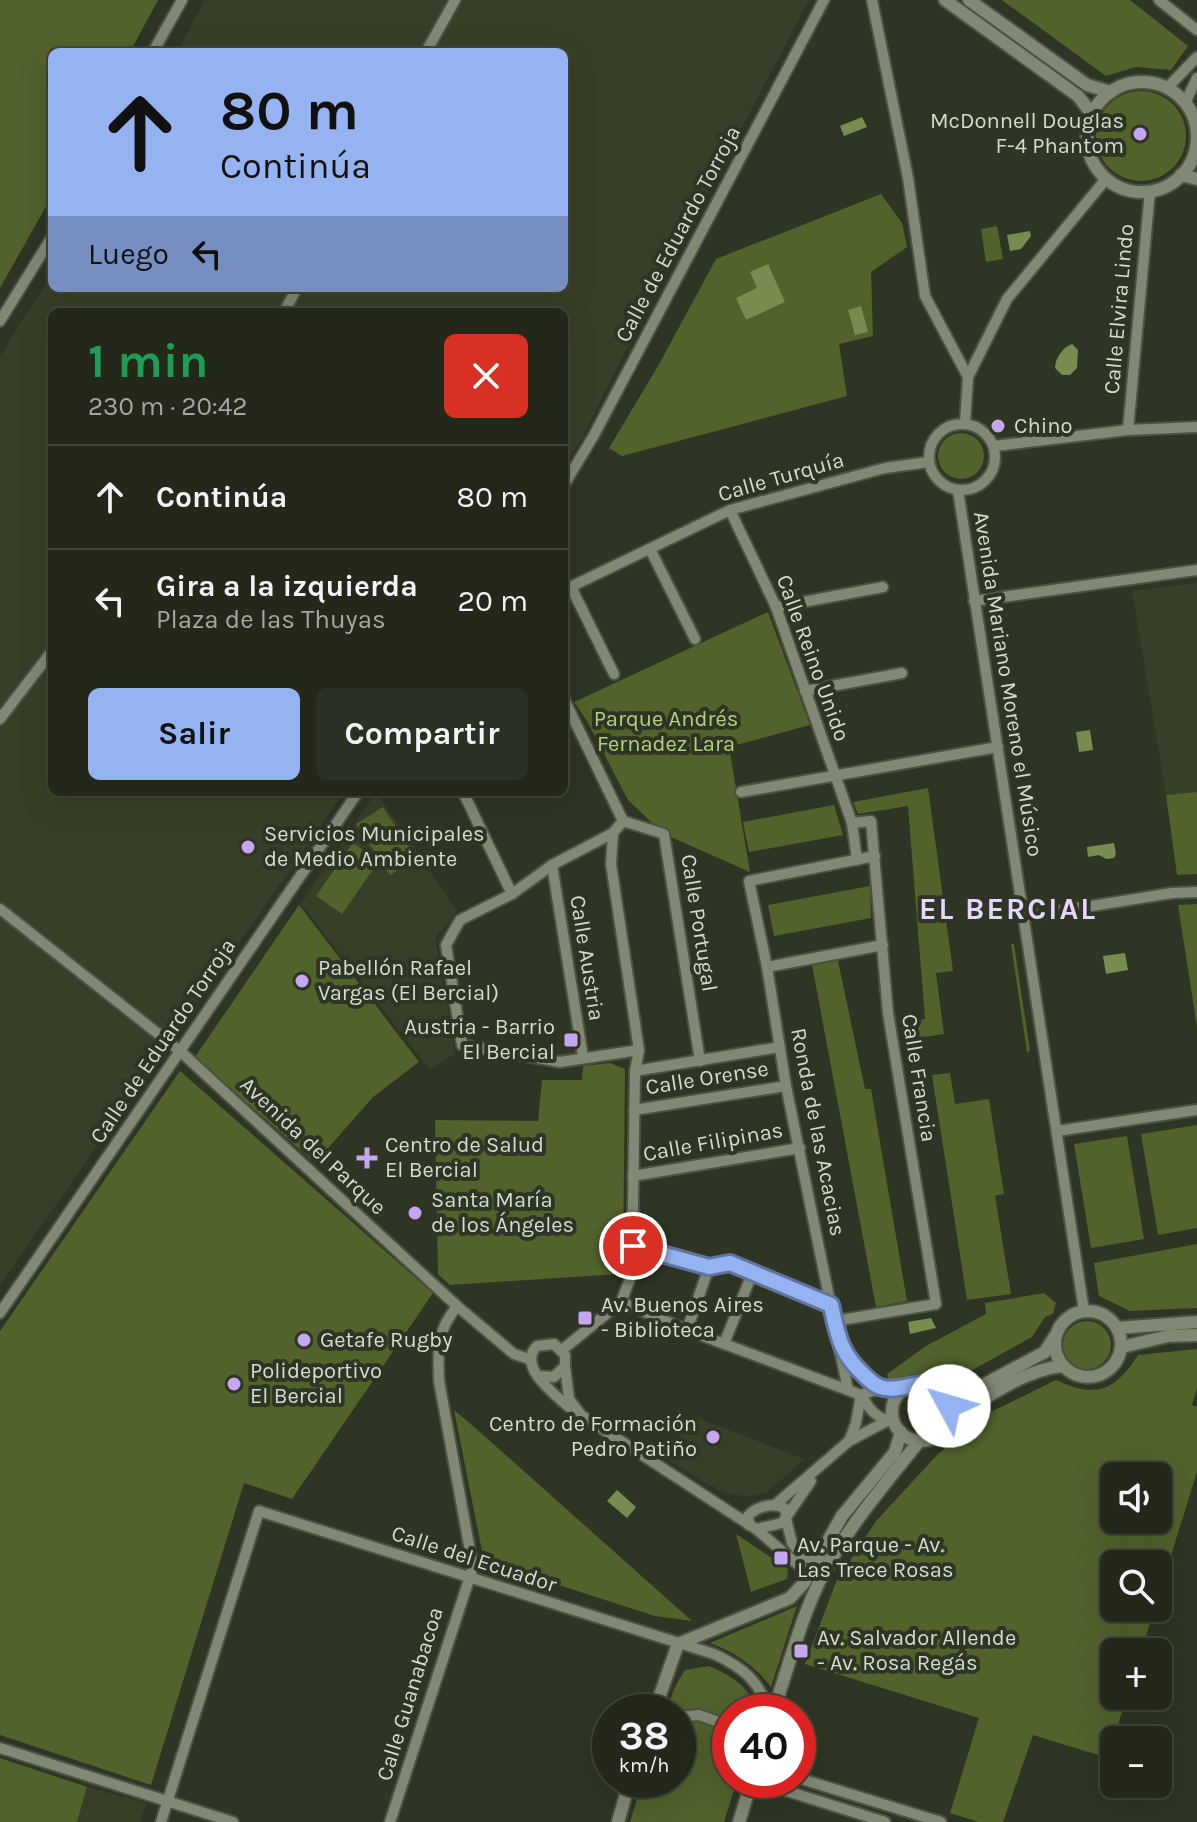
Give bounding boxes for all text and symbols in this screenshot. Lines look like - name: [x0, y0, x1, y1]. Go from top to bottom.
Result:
- text: 80 m: [220, 78, 359, 143]
- icon: ahead: [88, 80, 192, 184]
- place label: McDonnell Douglas F-4 Phantom: [930, 108, 1124, 159]
- street label: Calle de Eduardo Torroja: [610, 121, 746, 347]
- marker: McDonnell Douglas F-4 Phantom: [1131, 125, 1149, 143]
- text: Continúa: [220, 145, 371, 187]
- street label: Calle Elvira Lindo: [1099, 223, 1139, 395]
- icon: left: [185, 232, 229, 276]
- text: Luego: [88, 236, 169, 272]
- text: 1 min: [88, 333, 208, 389]
- button: close: [444, 334, 528, 418]
- text: 230 m · 20:42: [88, 391, 247, 422]
- place label: Chino: [1014, 413, 1073, 439]
- marker: Chino: [989, 417, 1007, 435]
- street label: Calle Turquía: [715, 447, 847, 507]
- icon: ahead: [88, 475, 132, 519]
- text: Continúa: [156, 479, 287, 515]
- text: 80 m: [457, 479, 528, 515]
- street label: Avenida Mariano Moreno el Músico: [968, 510, 1048, 858]
- text: Gira a la izquierda: [156, 568, 418, 604]
- street label: Calle Reino Unido: [771, 571, 855, 745]
- icon: left: [88, 579, 132, 623]
- text: 20 m: [458, 583, 528, 619]
- text: Plaza de las Thuyas: [156, 604, 386, 635]
- button: Salir: [88, 688, 300, 780]
- button: Compartir: [316, 688, 528, 780]
- park label: Parque Andrés Fernadez Lara: [594, 706, 738, 757]
- place label: Servicios Municipales de Medio Ambiente: [264, 821, 485, 872]
- marker: Servicios Municipales de Medio Ambiente: [239, 838, 257, 856]
- street label: Calle Portugal: [675, 852, 723, 994]
- district label: EL BERCIAL: [919, 891, 1097, 927]
- street label: Calle Austria: [564, 893, 610, 1023]
- street label: Calle de Eduardo Torroja: [85, 934, 241, 1148]
- place label: Pabellón Rafael Vargas (El Bercial): [318, 955, 499, 1006]
- marker: Pabellón Rafael Vargas (El Bercial): [293, 972, 311, 990]
- street label: Calle Francia: [896, 1012, 942, 1144]
- place label: Austria - Barrio El Bercial: [404, 1014, 555, 1065]
- street label: Ronda de las Acacias: [785, 1026, 851, 1238]
- marker: Austria - Barrio El Bercial: [562, 1031, 580, 1049]
- street label: Calle Orense: [644, 1055, 770, 1101]
- street label: Avenida del Parque: [235, 1072, 391, 1220]
- street label: Calle Filipinas: [641, 1117, 785, 1167]
- place label: Centro de Salud El Bercial: [385, 1132, 544, 1183]
- marker: Centro de Salud El Bercial: [356, 1147, 378, 1169]
- place label: Santa María de los Ángeles: [431, 1187, 574, 1238]
- marker: Santa María de los Ángeles: [406, 1204, 424, 1222]
- pin: [599, 1212, 667, 1280]
- icon: arrive: [611, 1224, 655, 1268]
- place label: Av. Buenos Aires - Biblioteca: [601, 1292, 764, 1343]
- marker: Av. Buenos Aires - Biblioteca: [576, 1309, 594, 1327]
- place label: Getafe Rugby: [320, 1327, 452, 1353]
- marker: Getafe Rugby: [295, 1331, 313, 1349]
- place label: Polideportivo El Bercial: [250, 1358, 382, 1409]
- position arrow: [907, 1364, 991, 1448]
- marker: Polideportivo El Bercial: [225, 1375, 243, 1393]
- place label: Centro de Formación Pedro Patiño: [489, 1411, 697, 1462]
- marker: Centro de Formación Pedro Patiño: [704, 1428, 722, 1446]
- map controls: [1100, 1462, 1172, 1798]
- button: sound: [1100, 1462, 1172, 1534]
- street label: Calle del Ecuador: [388, 1520, 560, 1598]
- place label: Av. Parque - Av. Las Trece Rosas: [797, 1532, 953, 1583]
- marker: Av. Parque - Av. Las Trece Rosas: [772, 1549, 790, 1567]
- button: search: [1100, 1550, 1172, 1622]
- street label: Calle Guanabacoa: [371, 1604, 449, 1784]
- place label: Av. Salvador Allende - Av. Rosa Regás: [817, 1625, 1016, 1676]
- button: +: [1100, 1638, 1172, 1710]
- marker: Av. Salvador Allende - Av. Rosa Regás: [792, 1642, 810, 1660]
- speed limit sign: 40: [712, 1694, 816, 1798]
- text: 38: [619, 1712, 669, 1759]
- button: −: [1100, 1726, 1172, 1798]
- text: km/h: [619, 1754, 669, 1777]

